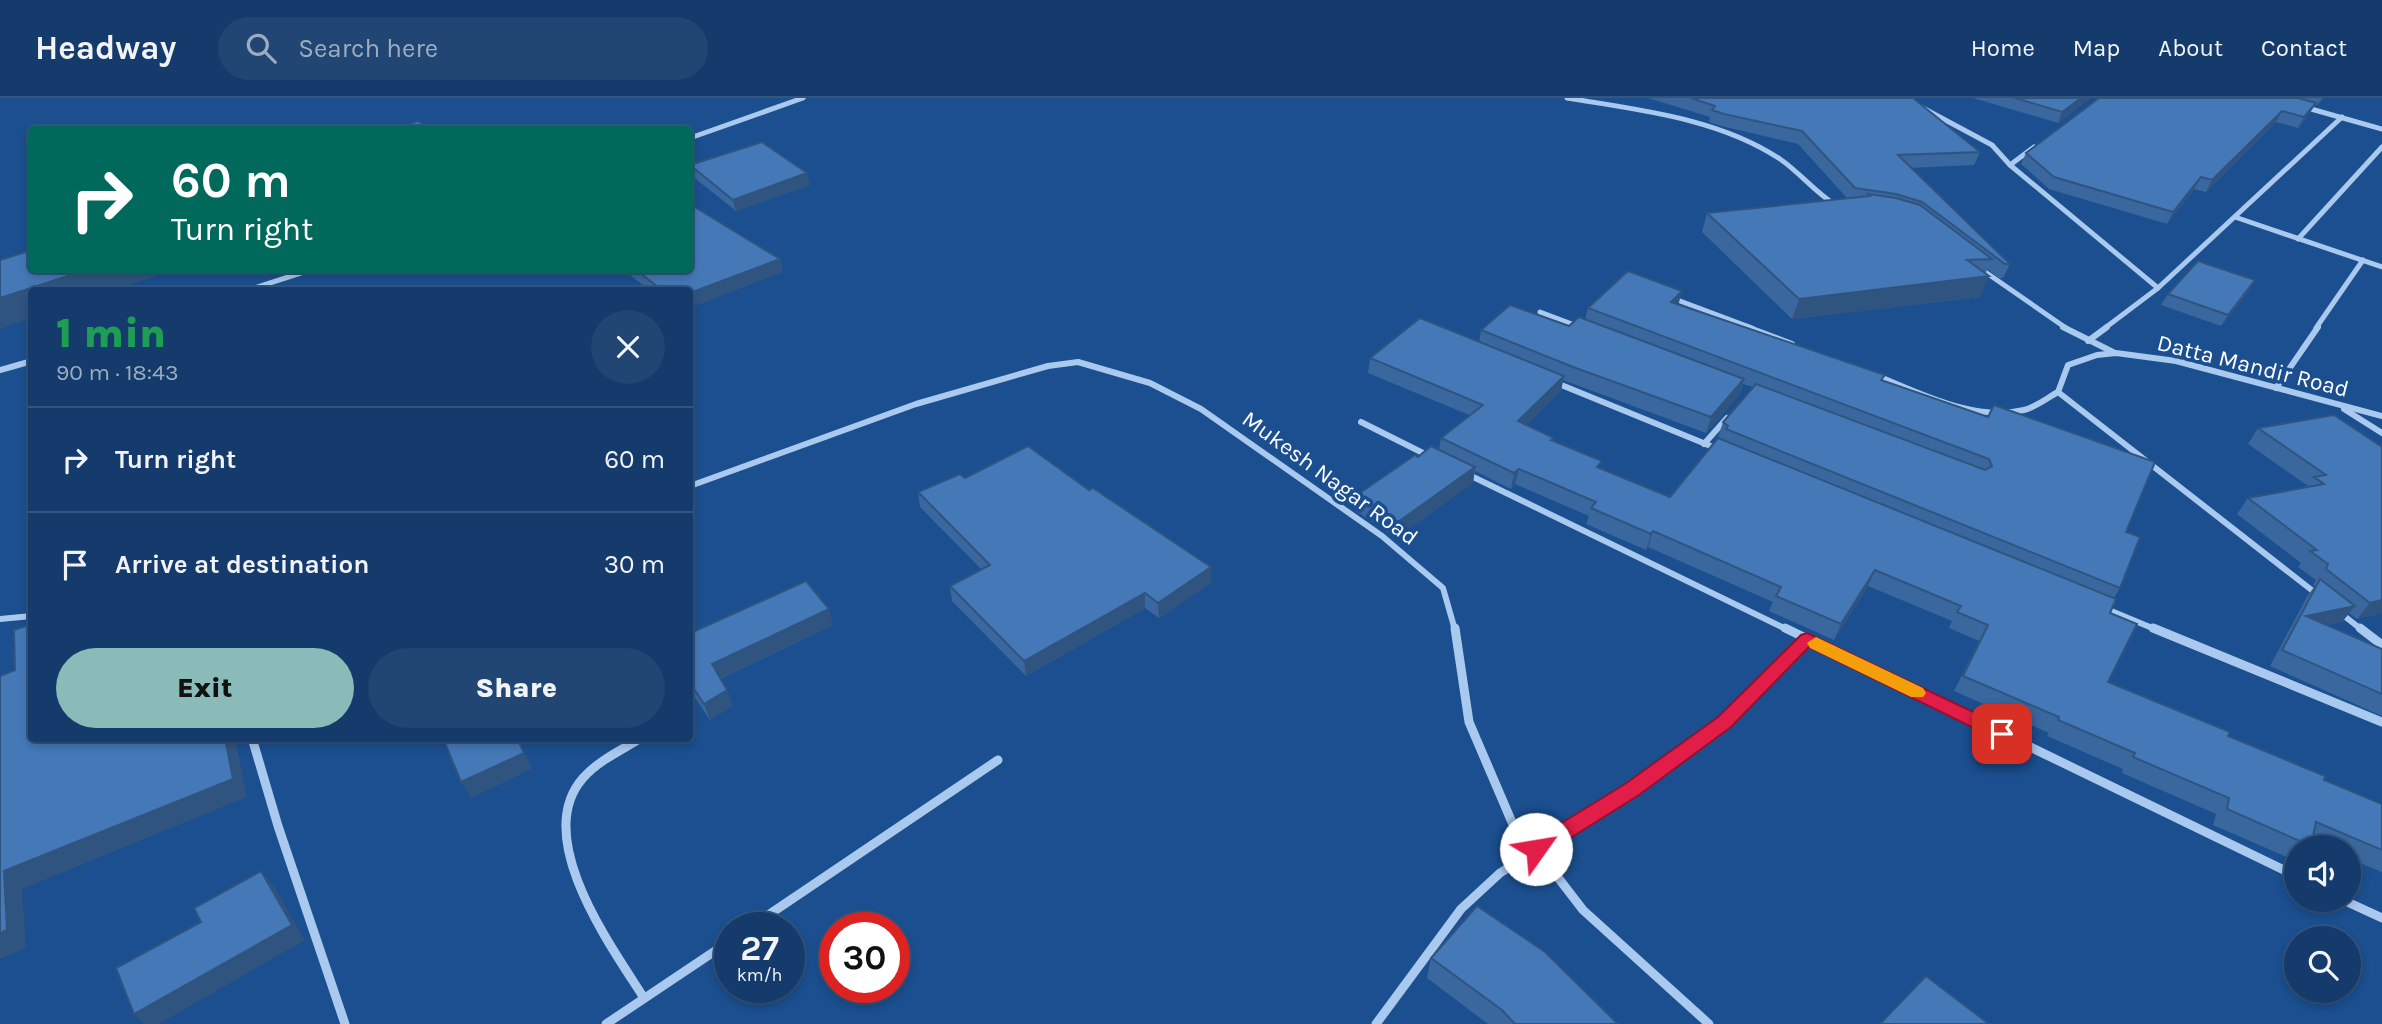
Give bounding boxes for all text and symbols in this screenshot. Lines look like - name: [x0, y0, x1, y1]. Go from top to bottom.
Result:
- search box: [218, 17, 708, 80]
- text: Headway: [35, 29, 176, 67]
- icon: search: [242, 29, 280, 67]
- text: Search here: [298, 33, 438, 64]
- text: Home: [1971, 34, 2035, 62]
- text: Map: [2073, 34, 2120, 62]
- text: About: [2158, 34, 2223, 62]
- text: Contact: [2261, 34, 2347, 62]
- text: 60 m: [171, 152, 291, 209]
- icon: right: [56, 154, 147, 245]
- text: Turn right: [171, 211, 313, 248]
- text: 1 min: [56, 308, 166, 358]
- button: close: [591, 310, 665, 384]
- street label: Datta Mandir Road: [2154, 329, 2352, 403]
- text: 90 m · 18:43: [56, 359, 178, 386]
- street label: Mukesh Nagar Road: [1237, 405, 1423, 551]
- icon: right: [56, 441, 94, 479]
- text: Turn right: [115, 444, 236, 475]
- text: 60 m: [604, 444, 665, 475]
- icon: arrive: [56, 546, 94, 584]
- text: Arrive at destination: [115, 549, 369, 580]
- text: 30 m: [604, 549, 665, 580]
- button: Exit: [56, 648, 354, 728]
- button: Share: [368, 648, 665, 728]
- pin: [1972, 704, 2032, 764]
- icon: arrive: [1983, 715, 2021, 753]
- position arrow: [1499, 812, 1573, 886]
- map controls: [2284, 835, 2361, 1003]
- button: sound: [2284, 835, 2361, 912]
- speed limit sign: 30: [819, 912, 910, 1003]
- button: search: [2284, 926, 2361, 1003]
- text: 27: [740, 928, 779, 969]
- text: km/h: [737, 964, 782, 986]

